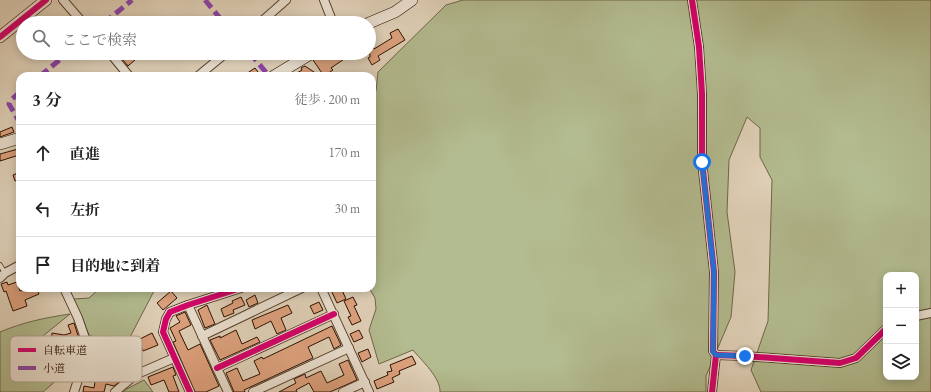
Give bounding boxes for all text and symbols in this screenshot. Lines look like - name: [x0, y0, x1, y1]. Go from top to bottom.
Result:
- search box: [16, 16, 376, 60]
- icon: search: [30, 27, 52, 49]
- text: ここで検索: [62, 30, 137, 49]
- text: 3 分: [32, 89, 62, 111]
- text: 徒歩 · 200 m: [295, 91, 360, 108]
- icon: ahead: [32, 142, 54, 164]
- text: 直進: [70, 144, 100, 163]
- text: 170 m: [329, 144, 360, 161]
- route start: [693, 153, 711, 171]
- icon: left: [32, 198, 54, 220]
- text: 左折: [70, 200, 100, 219]
- text: 30 m: [335, 200, 360, 217]
- icon: arrive: [32, 254, 54, 276]
- text: 目的地に到着: [70, 256, 160, 275]
- map controls: [883, 272, 919, 380]
- button: +: [883, 272, 919, 308]
- button: −: [883, 308, 919, 344]
- legend: [10, 336, 142, 382]
- text: 自転車道: [43, 343, 87, 357]
- button: layers: [883, 344, 919, 380]
- route end: [736, 347, 754, 365]
- text: 小道: [43, 361, 65, 375]

